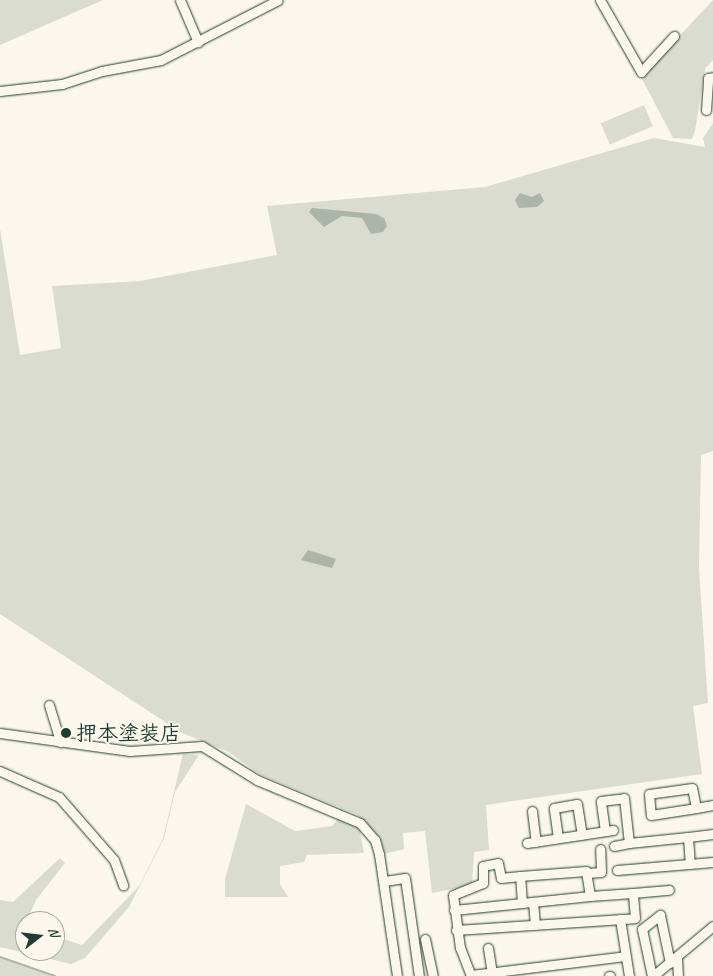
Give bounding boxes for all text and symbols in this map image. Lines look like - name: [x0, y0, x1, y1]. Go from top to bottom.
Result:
- place label: 押本塗装店: [76, 720, 181, 746]
- marker: 押本塗装店: [60, 727, 72, 739]
- north arrow: [15, 911, 65, 961]
- text: N: [45, 925, 63, 939]

